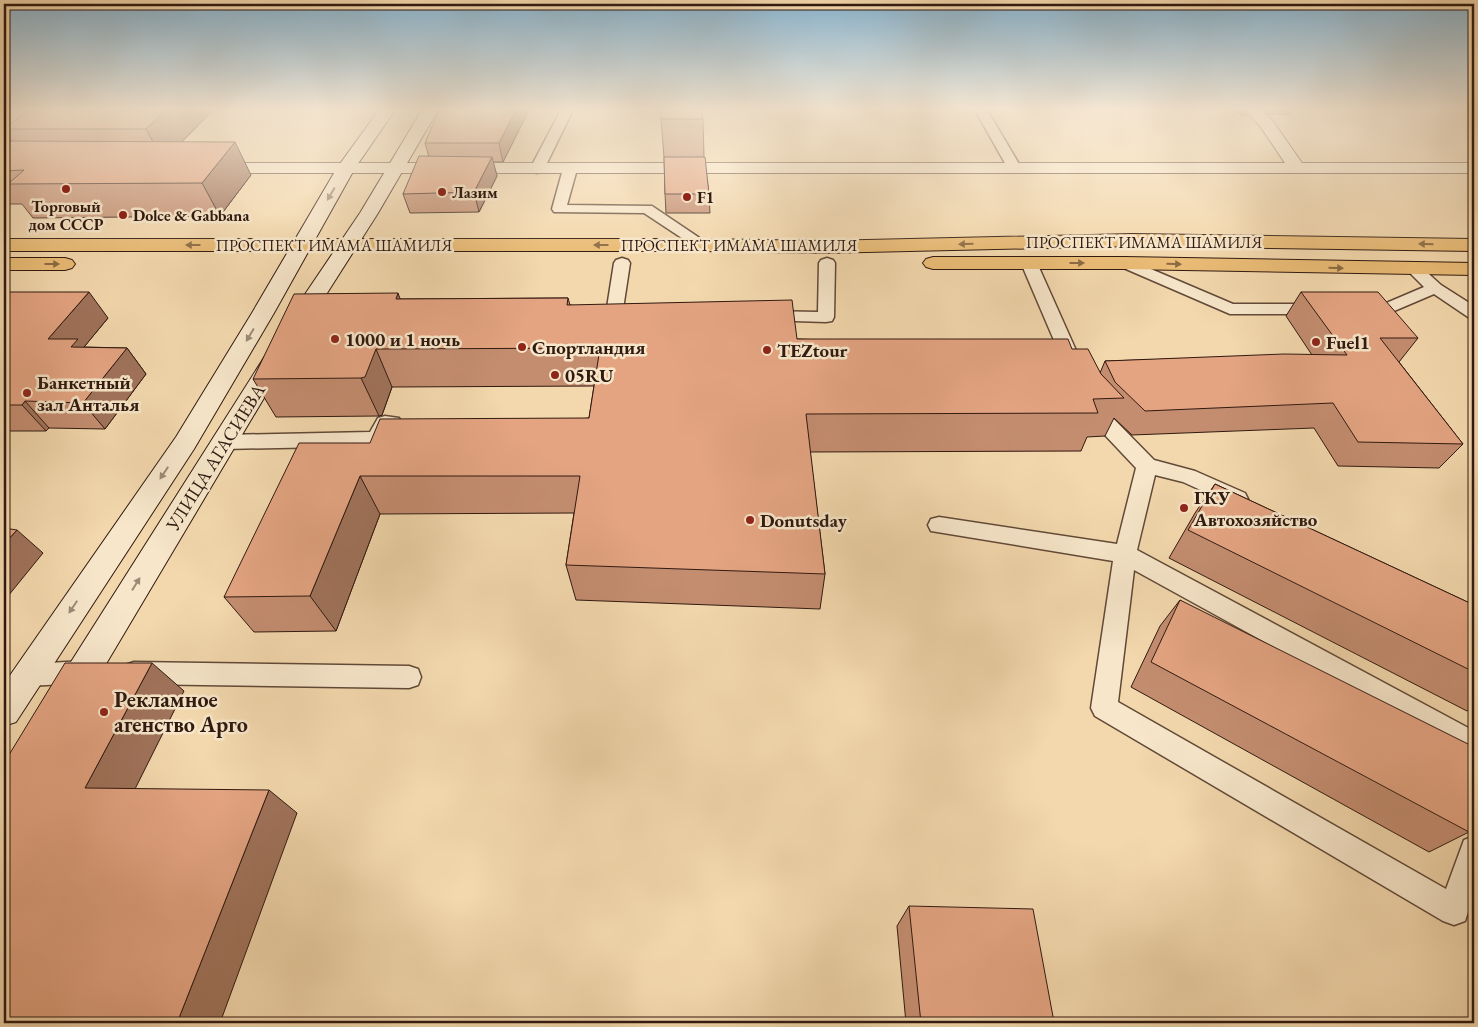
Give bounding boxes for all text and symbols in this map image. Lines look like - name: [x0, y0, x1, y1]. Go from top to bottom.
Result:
- place label: Лазим: [452, 182, 498, 203]
- marker: Торговый дом СССР: [60, 183, 72, 195]
- marker: Лазим: [436, 186, 448, 198]
- one-way arrow: [327, 187, 335, 202]
- place label: F1: [697, 187, 714, 208]
- marker: F1: [681, 191, 693, 203]
- place label: Торговый дом СССР: [29, 196, 104, 235]
- place label: Dolce & Gabbana: [133, 205, 250, 226]
- marker: Dolce & Gabbana: [117, 209, 129, 221]
- street label: ПРОСПЕКТ ИМАМА ШАМИЛЯ: [1026, 232, 1262, 253]
- street label: ПРОСПЕКТ ИМАМА ШАМИЛЯ: [216, 235, 452, 256]
- street label: ПРОСПЕКТ ИМАМА ШАМИЛЯ: [621, 235, 857, 256]
- one-way arrow: [958, 240, 974, 248]
- one-way arrow: [1417, 240, 1433, 248]
- one-way arrow: [185, 241, 201, 249]
- one-way arrow: [592, 241, 608, 249]
- one-way arrow: [1069, 259, 1085, 267]
- one-way arrow: [45, 260, 61, 268]
- one-way arrow: [1166, 260, 1182, 268]
- one-way arrow: [1329, 264, 1345, 272]
- place label: 1000 и 1 ночь: [345, 327, 460, 352]
- one-way arrow: [245, 329, 254, 342]
- place label: Fuel1: [1326, 330, 1370, 355]
- marker: 1000 и 1 ночь: [329, 333, 341, 345]
- place label: Спортландия: [532, 335, 645, 360]
- marker: Fuel1: [1310, 336, 1322, 348]
- place label: TEZtour: [777, 338, 848, 363]
- marker: Спортландия: [516, 341, 528, 353]
- marker: TEZtour: [761, 344, 773, 356]
- place label: 05RU: [565, 363, 613, 388]
- marker: 05RU: [549, 369, 561, 381]
- place label: Банкетный зал Анталья: [37, 370, 139, 417]
- street label: УЛИЦА АГАСИЕВА: [160, 378, 271, 536]
- marker: Банкетный зал Анталья: [21, 387, 33, 399]
- one-way arrow: [159, 466, 169, 480]
- place label: ГКУ Автохозяйство: [1193, 485, 1318, 532]
- marker: ГКУ Автохозяйство: [1178, 502, 1190, 514]
- place label: Donutsday: [760, 508, 848, 533]
- marker: Donutsday: [744, 514, 756, 526]
- one-way arrow: [132, 577, 141, 590]
- one-way arrow: [68, 601, 78, 614]
- place label: Рекламное агенство Арго: [114, 685, 248, 739]
- marker: Рекламное агенство Арго: [98, 706, 110, 718]

